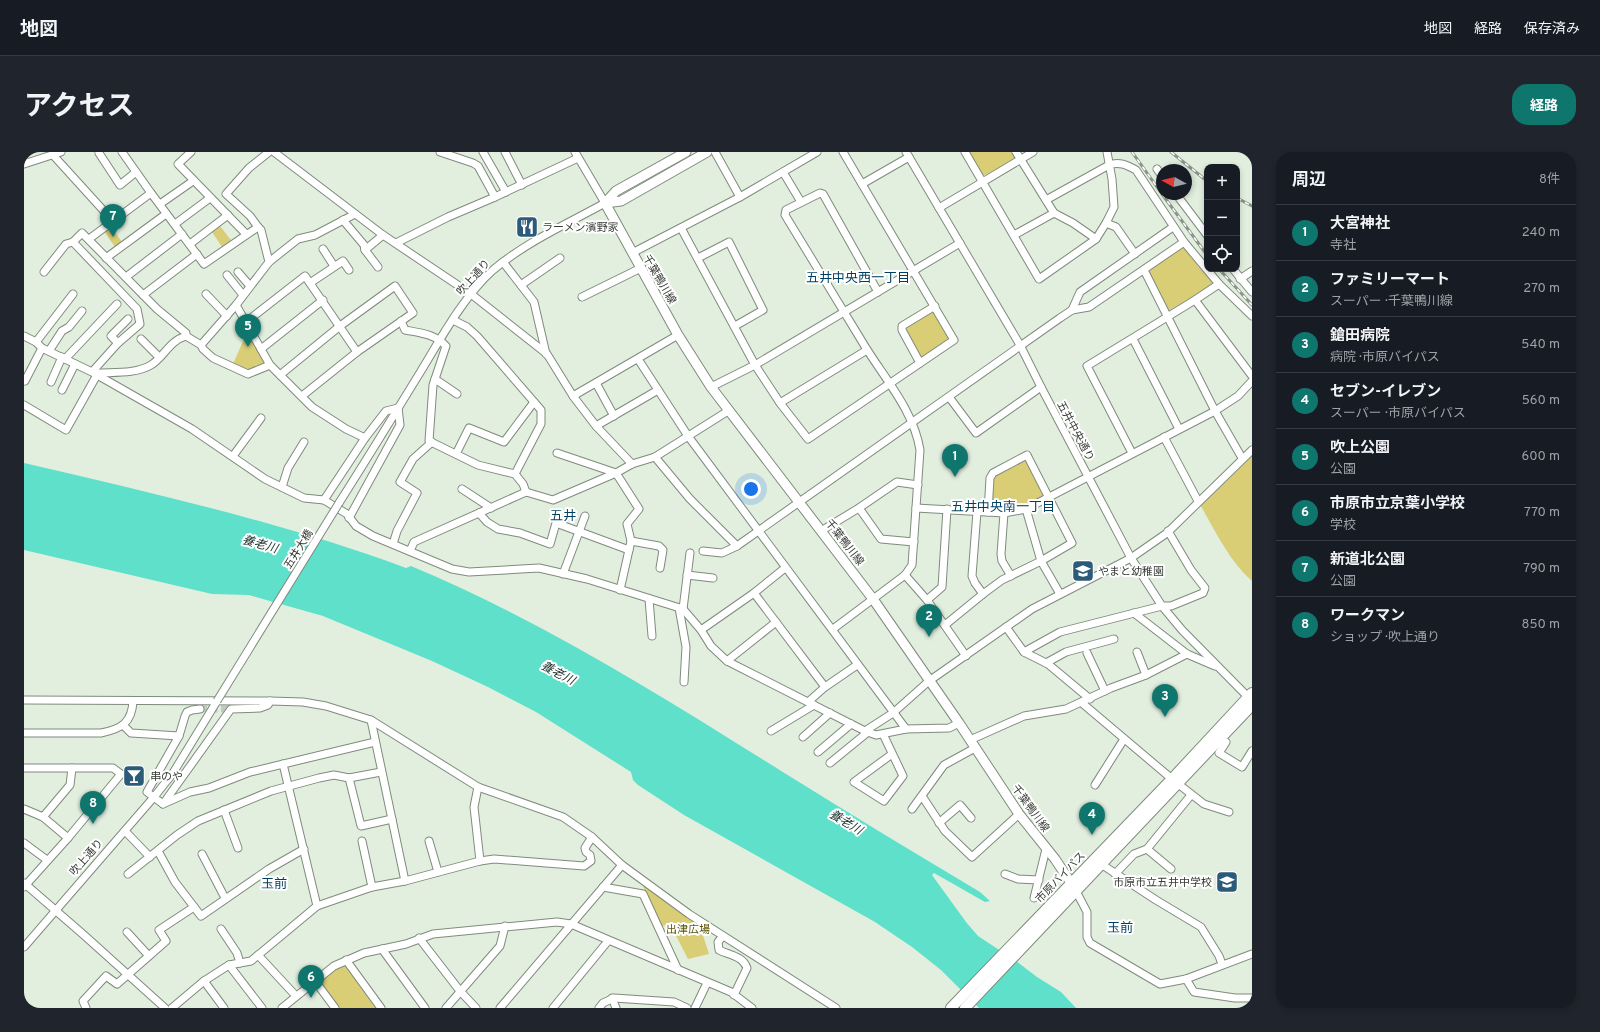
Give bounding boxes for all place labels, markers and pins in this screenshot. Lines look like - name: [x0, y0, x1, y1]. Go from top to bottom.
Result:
- pin: 7: [100, 204, 126, 237]
- restaurant icon: ラーメン濱野家: [514, 214, 540, 240]
- place label: ラーメン濱野家: [542, 221, 619, 235]
- pin: 5: [235, 314, 261, 347]
- pin: 1: [942, 444, 968, 477]
- school or university icon: やまと幼稚園: [1070, 558, 1096, 584]
- place label: やまと幼稚園: [1098, 565, 1164, 579]
- pin: 2: [916, 604, 942, 637]
- pin: 3: [1152, 684, 1178, 717]
- bar icon: 串のや: [121, 763, 147, 789]
- place label: 串のや: [150, 770, 183, 784]
- pin: 8: [80, 791, 106, 824]
- pin: 4: [1079, 802, 1105, 835]
- school or university icon: 市原市立五井中学校: [1214, 869, 1240, 895]
- place label: 市原市立五井中学校: [1113, 876, 1212, 890]
- pin: 6: [298, 965, 324, 998]

